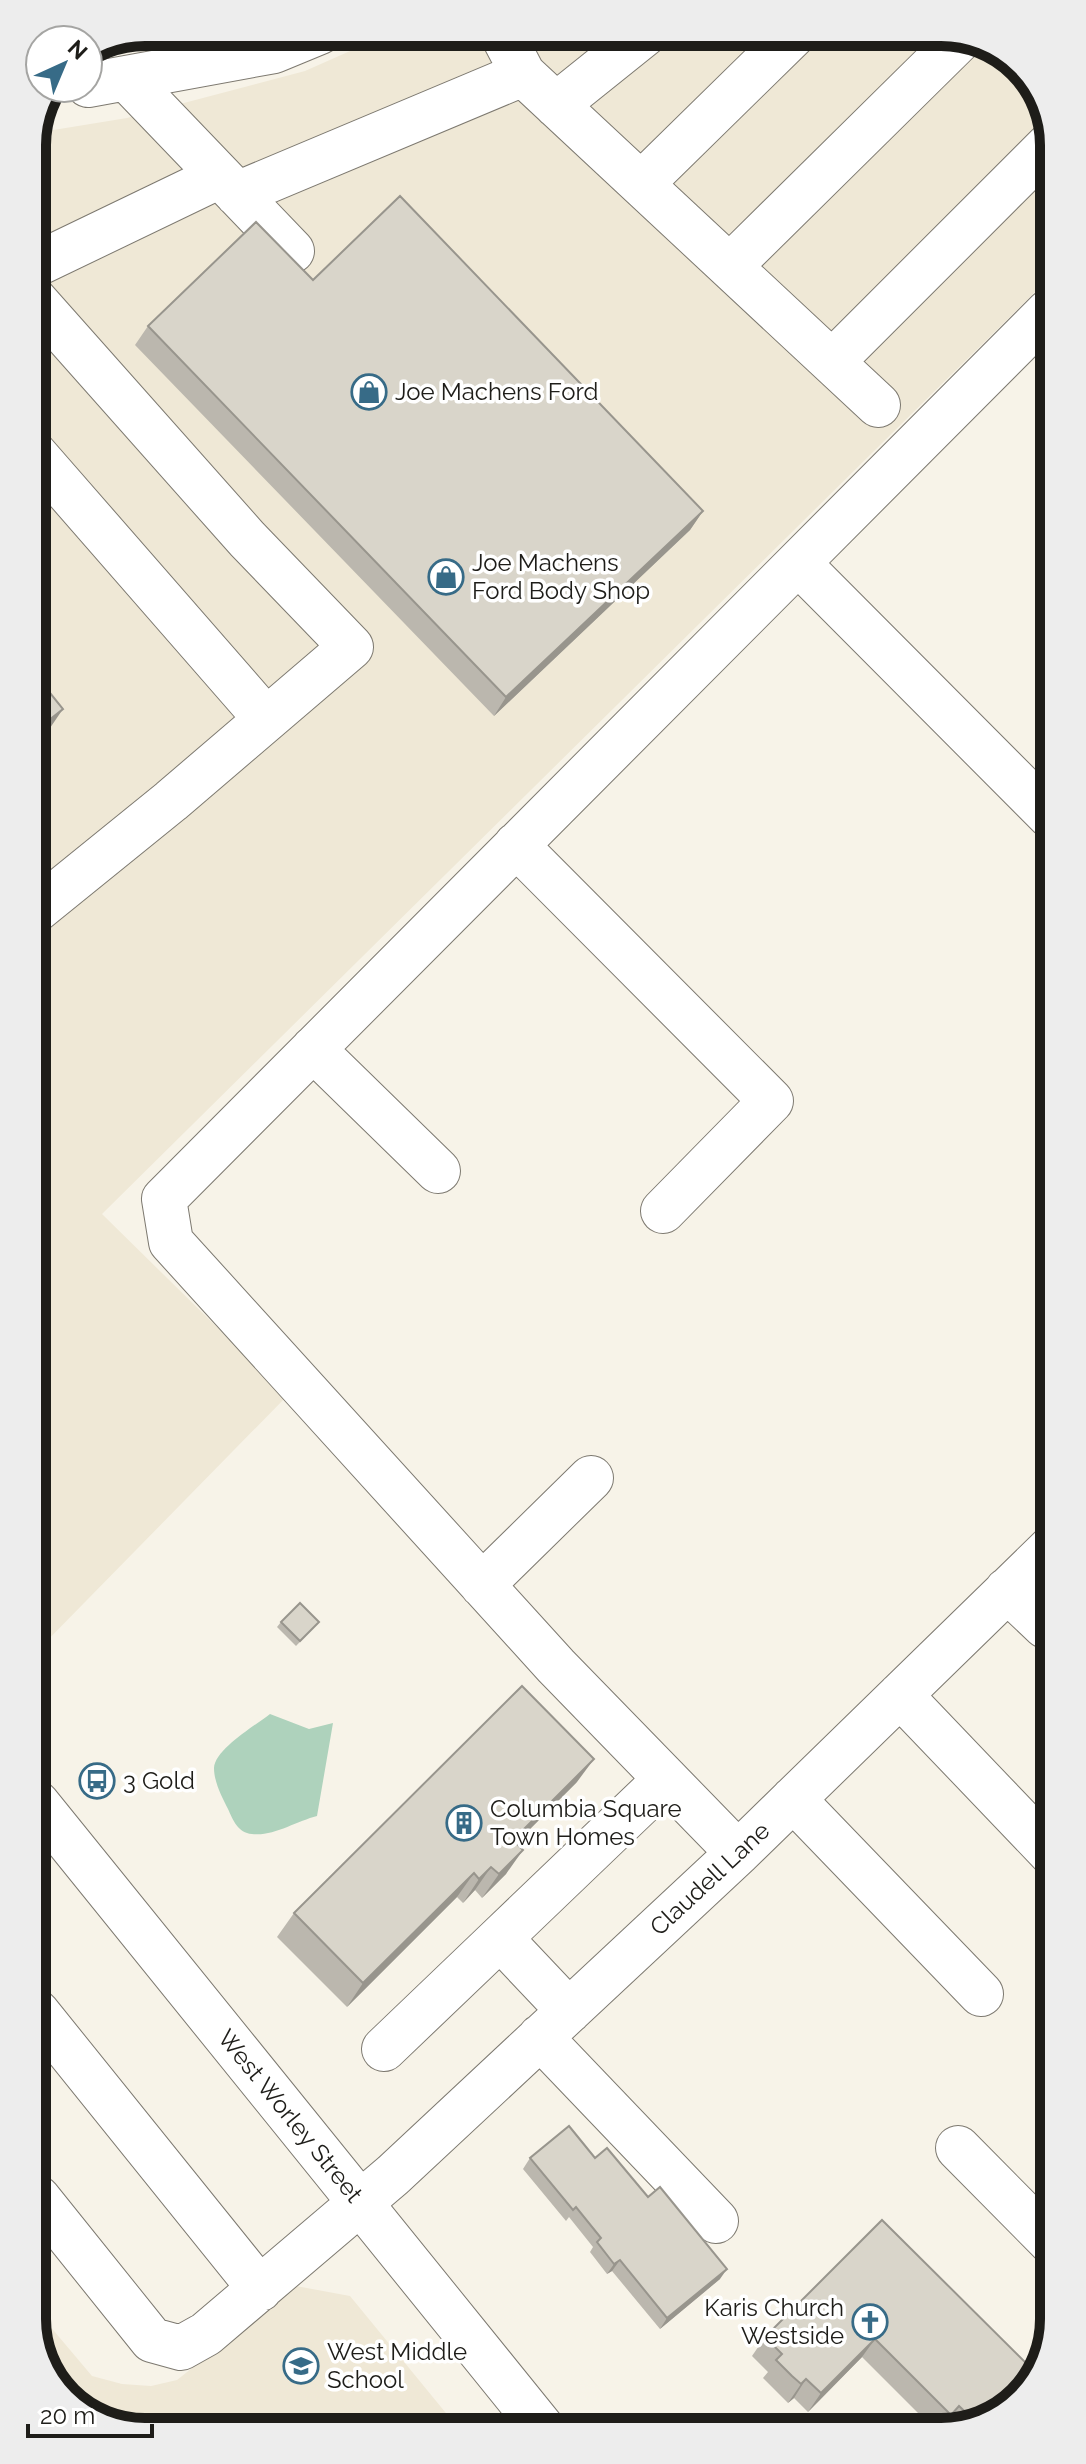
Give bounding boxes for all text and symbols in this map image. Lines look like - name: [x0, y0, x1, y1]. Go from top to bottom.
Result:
- north arrow: [24, 24, 104, 104]
- text: N: [63, 34, 93, 65]
- shop icon: Joe Machens Ford: [350, 373, 388, 411]
- place label: Joe Machens Ford: [395, 377, 598, 406]
- place label: Joe Machens Ford Body Shop: [472, 548, 650, 605]
- shop icon: Joe Machens Ford Body Shop: [427, 558, 465, 596]
- bus stop icon: 3 Gold: [78, 1762, 116, 1800]
- place label: 3 Gold: [123, 1766, 195, 1795]
- place label: Columbia Square Town Homes: [490, 1794, 682, 1851]
- building icon: Columbia Square Town Homes: [445, 1804, 483, 1842]
- street label: Claudell Lane: [644, 1816, 775, 1941]
- street label: West Worley Street: [212, 2023, 369, 2208]
- place label: Karis Church Westside: [704, 2293, 844, 2350]
- church icon: Karis Church Westside: [851, 2303, 889, 2341]
- place label: West Middle School: [327, 2337, 467, 2394]
- school or university icon: West Middle School: [282, 2347, 320, 2385]
- scale bar: [28, 2388, 152, 2438]
- text: 20 m: [40, 2401, 95, 2430]

